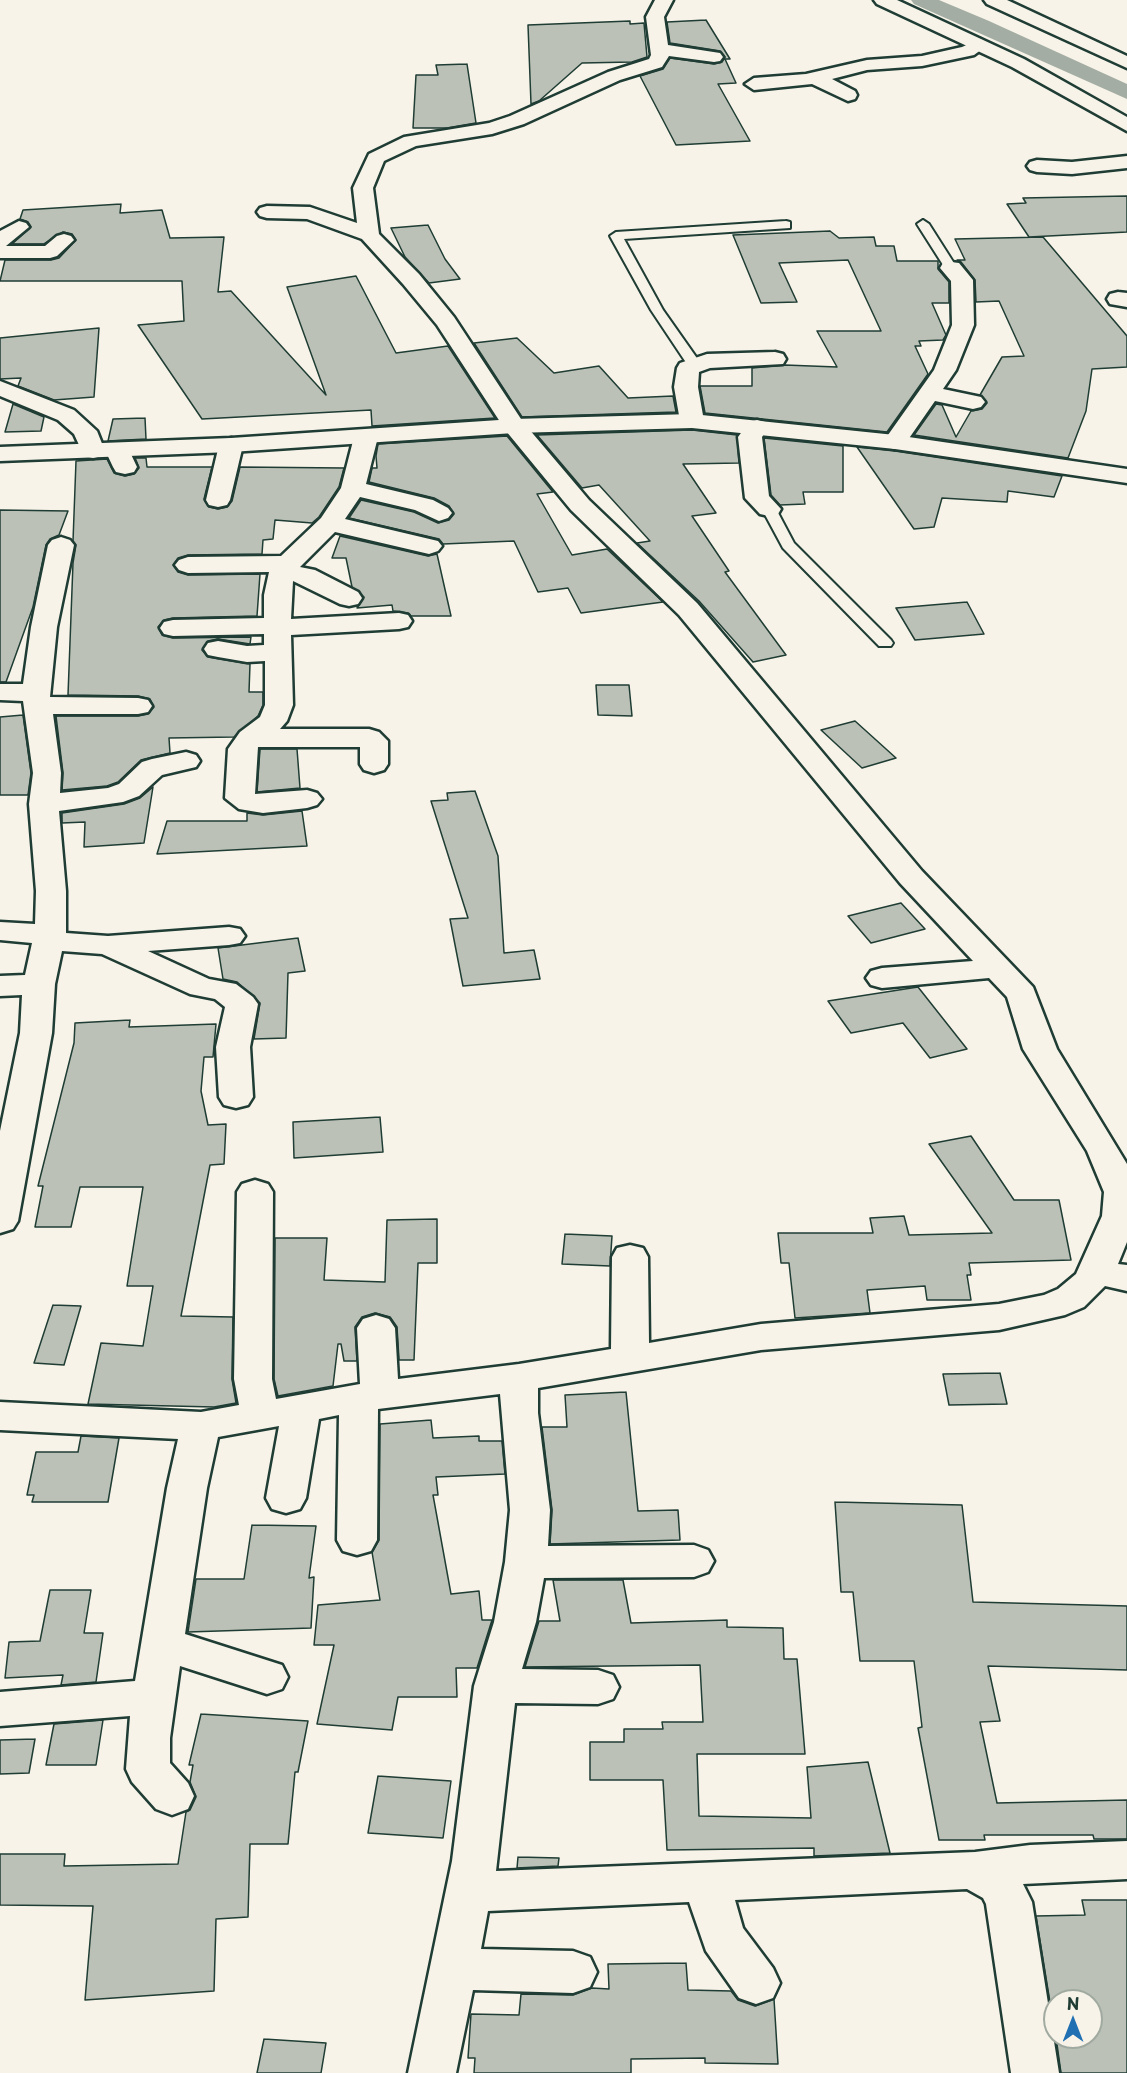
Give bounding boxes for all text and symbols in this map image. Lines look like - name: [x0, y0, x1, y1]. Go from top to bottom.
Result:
- north arrow: [1043, 1989, 1103, 2049]
- text: N: [1067, 1991, 1079, 2015]

